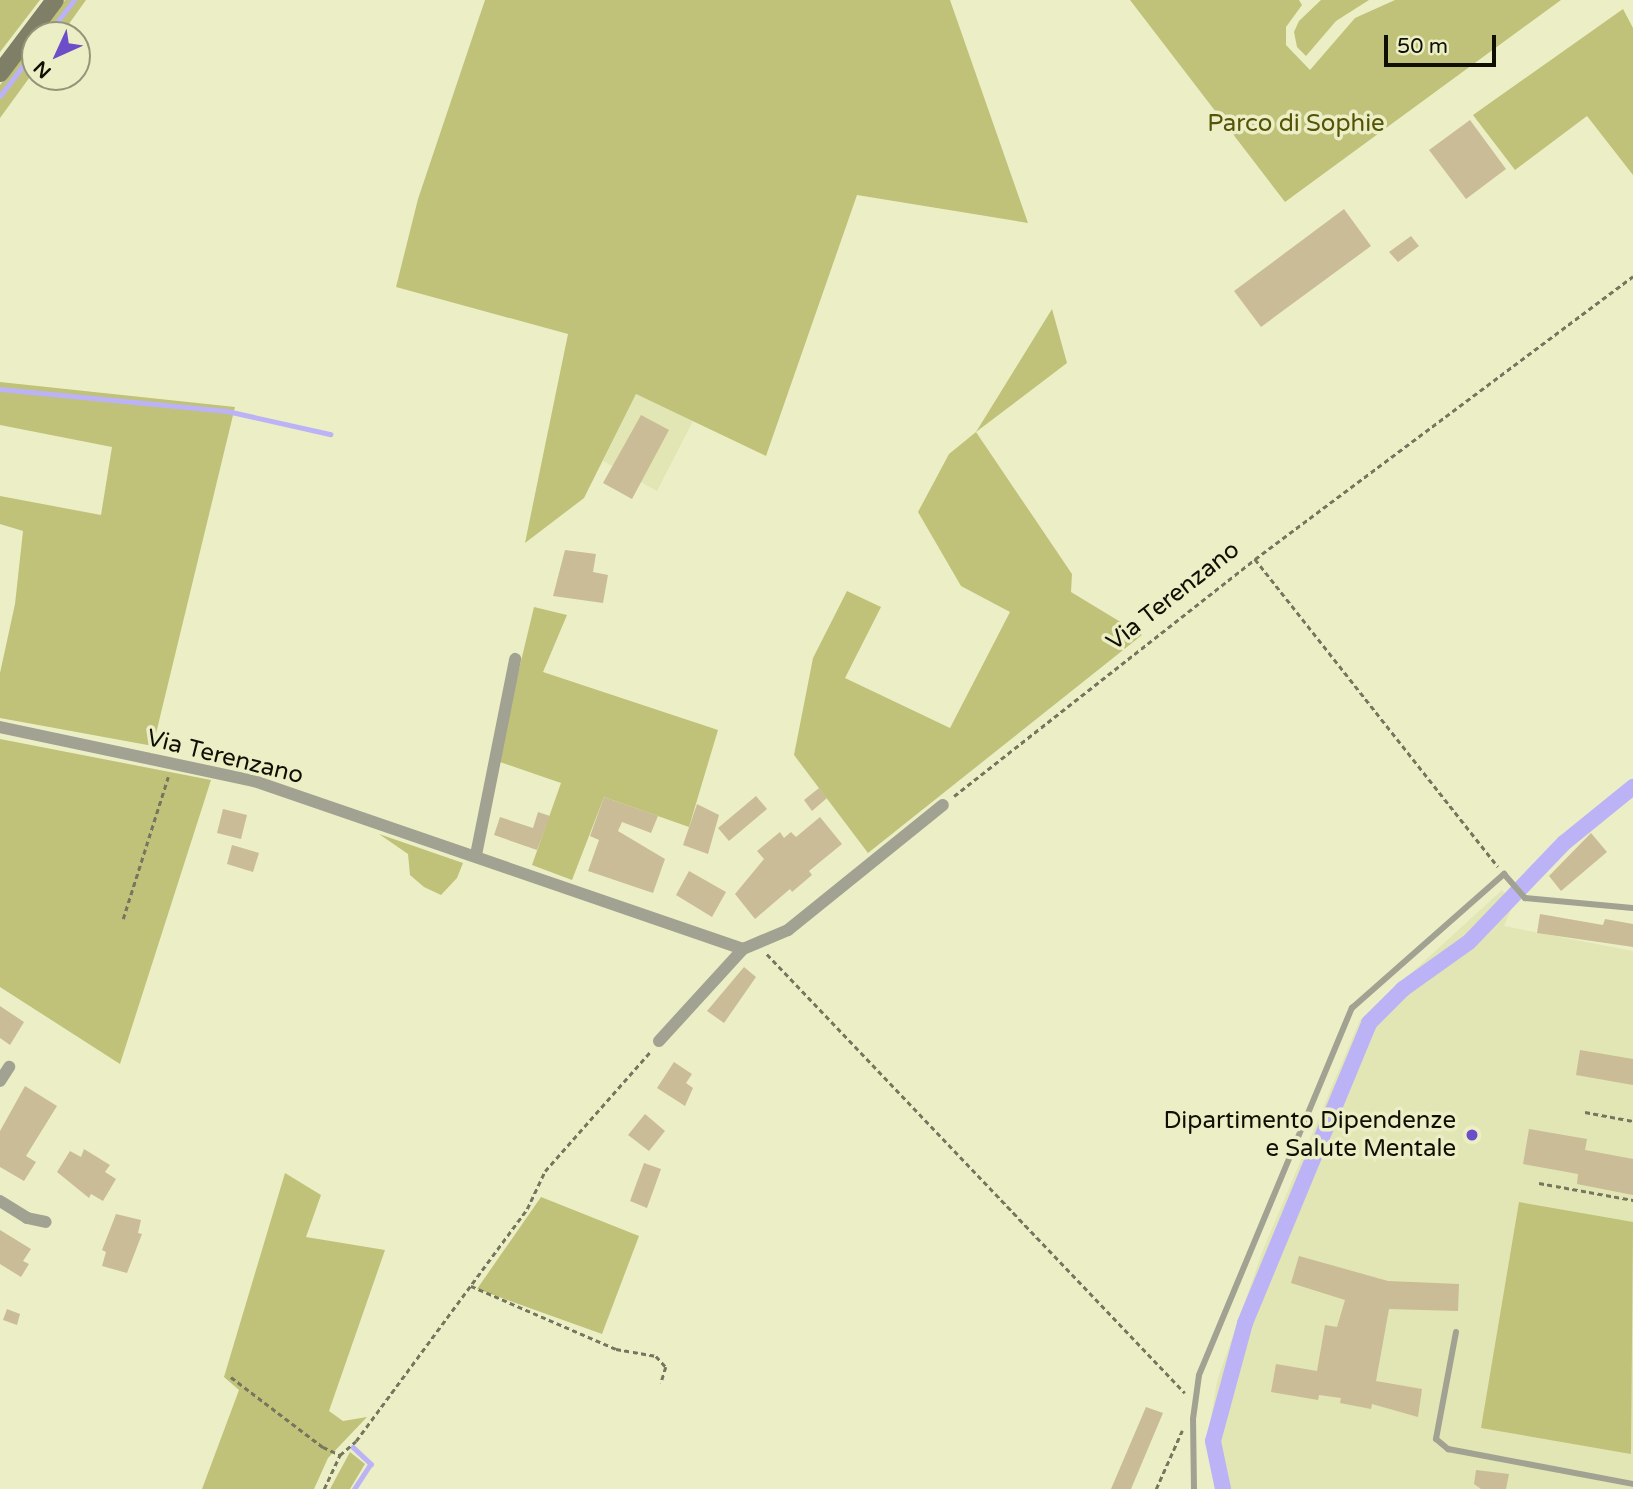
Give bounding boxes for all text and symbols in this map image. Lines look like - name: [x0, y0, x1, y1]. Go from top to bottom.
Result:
- north arrow: [21, 21, 91, 91]
- scale bar: [1388, 21, 1500, 65]
- text: 50 m: [1397, 34, 1448, 59]
- text: N: [29, 56, 56, 83]
- park label: Parco di Sophie: [1207, 110, 1385, 138]
- street label: Via Terenzano: [1101, 535, 1245, 657]
- street label: Via Terenzano: [144, 724, 306, 790]
- place label: Dipartimento Dipendenze e Salute Mentale: [1164, 1107, 1456, 1163]
- marker: Dipartimento Dipendenze e Salute Mentale: [1462, 1125, 1482, 1145]

